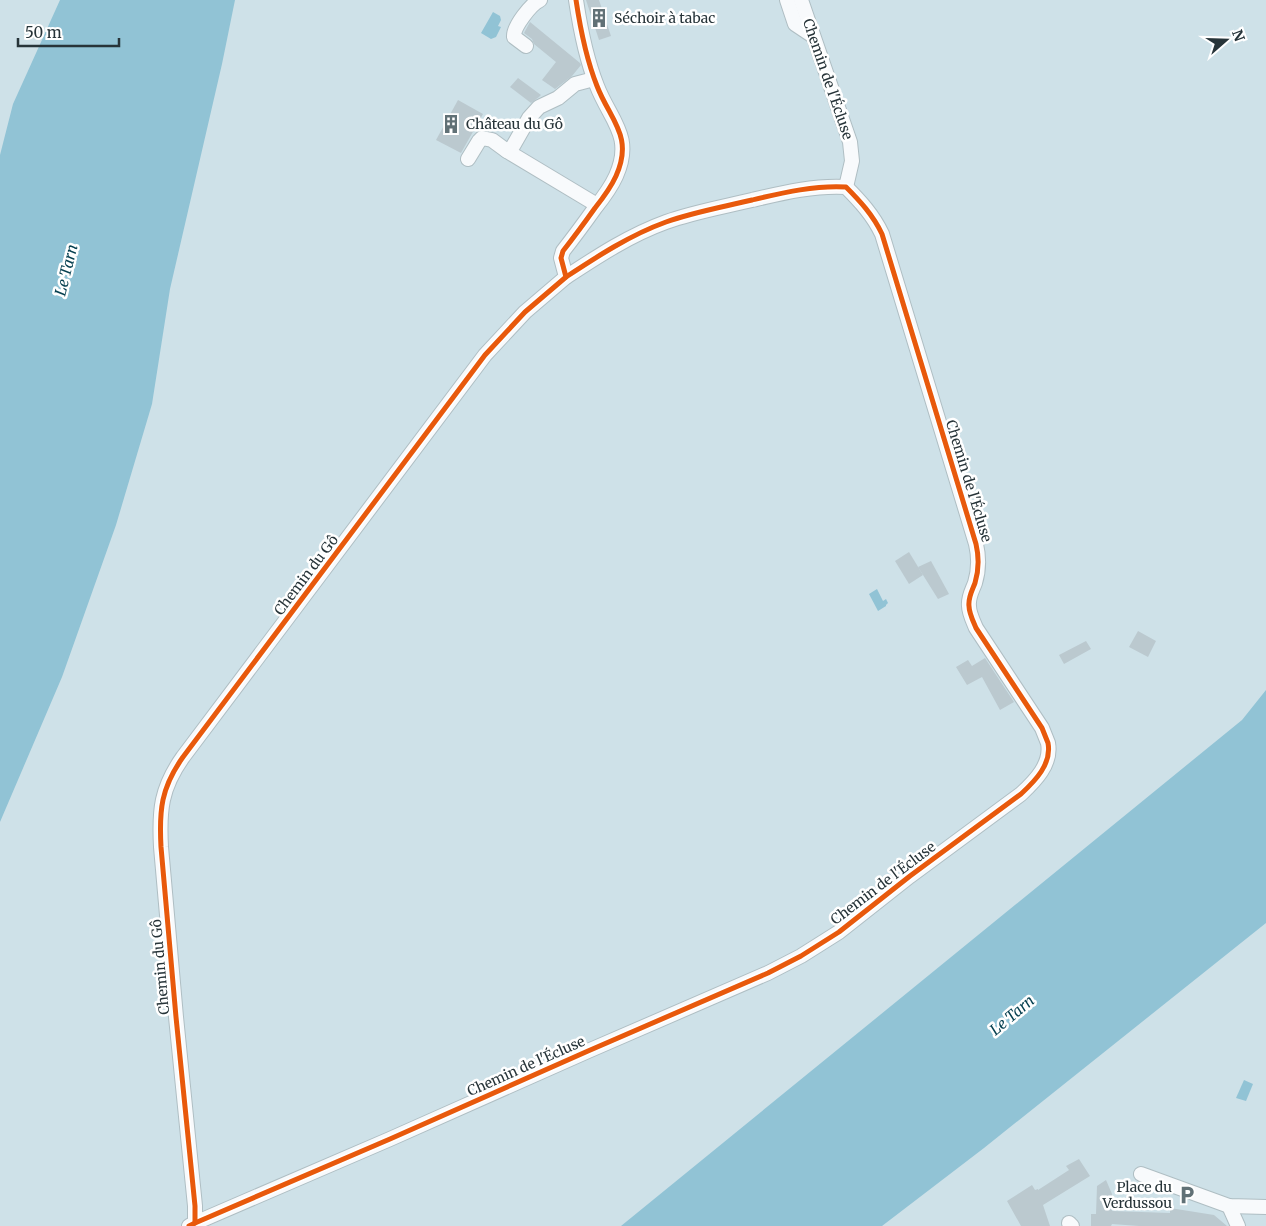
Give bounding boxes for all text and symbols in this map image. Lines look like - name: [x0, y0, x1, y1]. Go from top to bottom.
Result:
- building icon: Séchoir à tabac: [588, 7, 610, 29]
- place label: Séchoir à tabac: [614, 9, 715, 27]
- scale bar: [18, 15, 119, 47]
- north arrow: [1201, 15, 1251, 65]
- street label: Chemin de l'Écluse: [799, 16, 857, 142]
- text: 50 m: [25, 23, 62, 42]
- text: N: [1228, 27, 1249, 44]
- building icon: Château du Gô: [440, 113, 462, 135]
- place label: Château du Gô: [466, 115, 563, 133]
- water label: Le Tarn: [50, 242, 82, 298]
- street label: Chemin de l'Écluse: [942, 418, 996, 544]
- street label: Chemin du Gô: [270, 531, 342, 619]
- street label: Chemin de l'Écluse: [827, 838, 939, 928]
- street label: Chemin du Gô: [147, 918, 173, 1016]
- water label: Le Tarn: [986, 991, 1038, 1039]
- street label: Chemin de l'Écluse: [464, 1032, 588, 1100]
- place label: Place du Verdussou: [1101, 1178, 1172, 1212]
- parking icon: Place du Verdussou: [1176, 1184, 1198, 1206]

